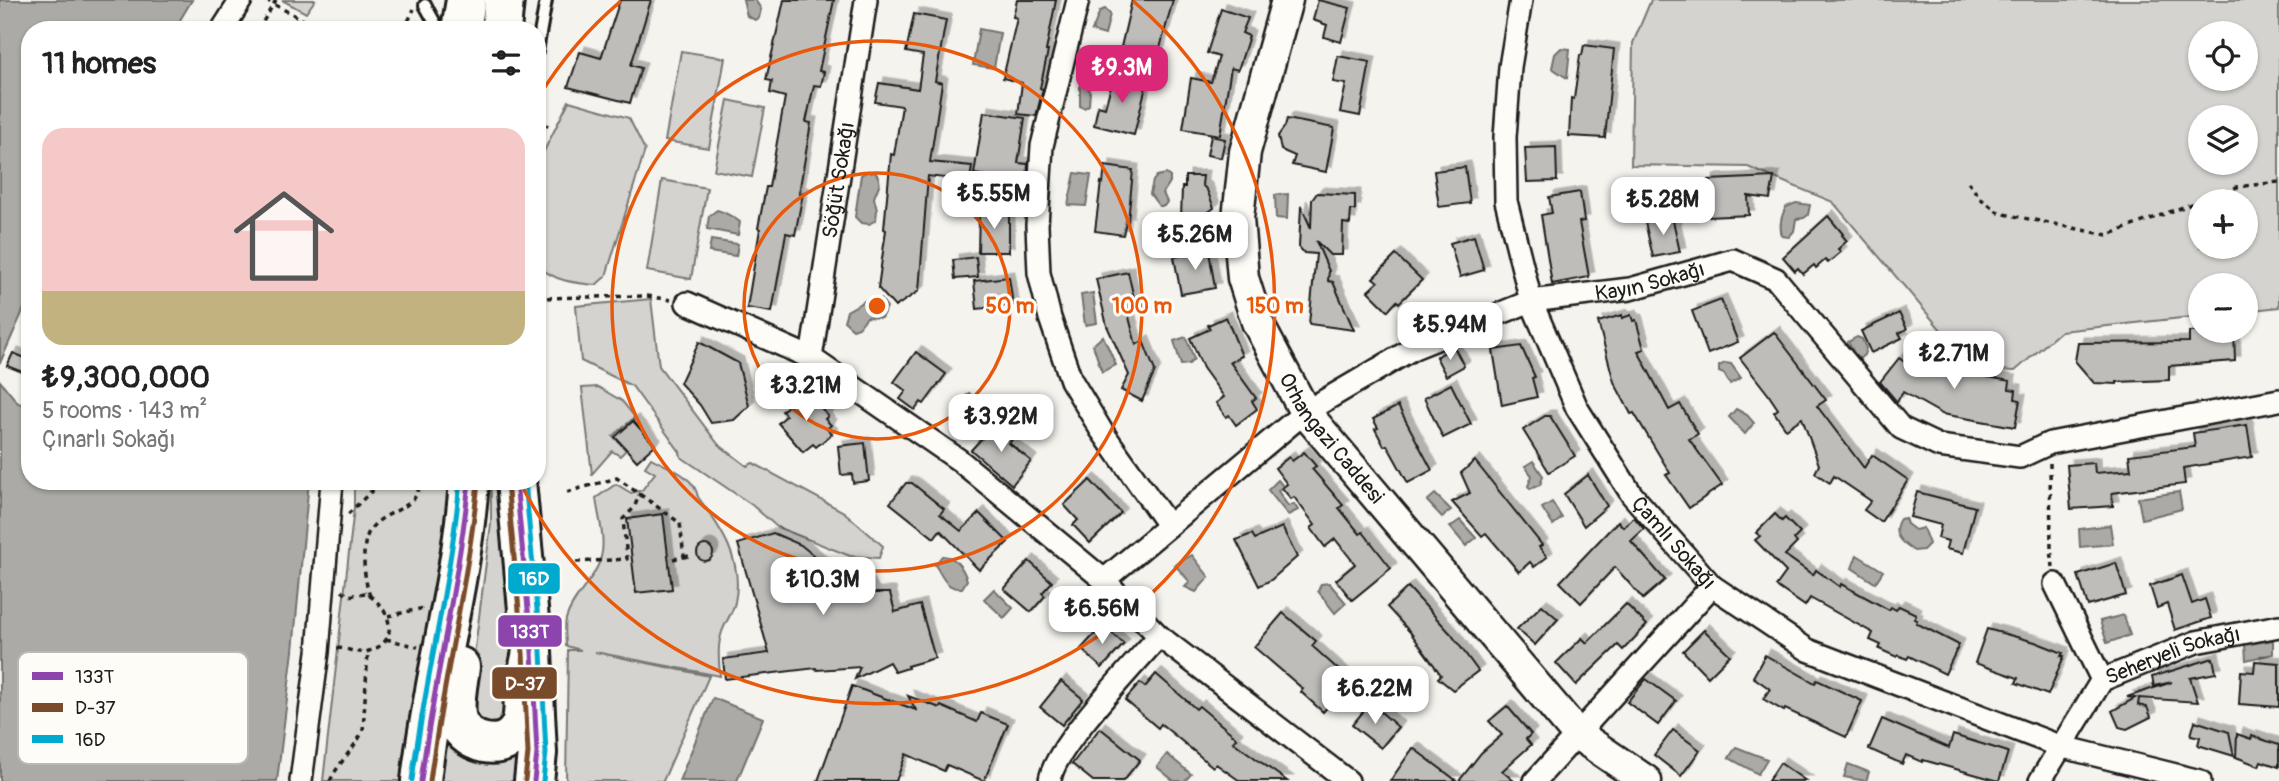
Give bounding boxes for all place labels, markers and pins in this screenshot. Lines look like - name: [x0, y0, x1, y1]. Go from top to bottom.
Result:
- pin: ₺9.3M: [1073, 46, 1171, 105]
- pin: ₺5.55M: [937, 172, 1051, 231]
- pin: ₺5.28M: [1606, 177, 1720, 237]
- pin: ₺5.26M: [1138, 212, 1252, 272]
- centre of rings: [865, 294, 889, 318]
- pin: ₺5.94M: [1393, 302, 1507, 362]
- pin: ₺2.71M: [1897, 332, 2011, 391]
- pin: ₺3.21M: [749, 364, 863, 423]
- pin: ₺3.92M: [944, 394, 1058, 454]
- pin: ₺10.3M: [766, 558, 880, 617]
- pin: ₺6.56M: [1045, 586, 1159, 646]
- pin: ₺6.22M: [1318, 666, 1432, 726]

